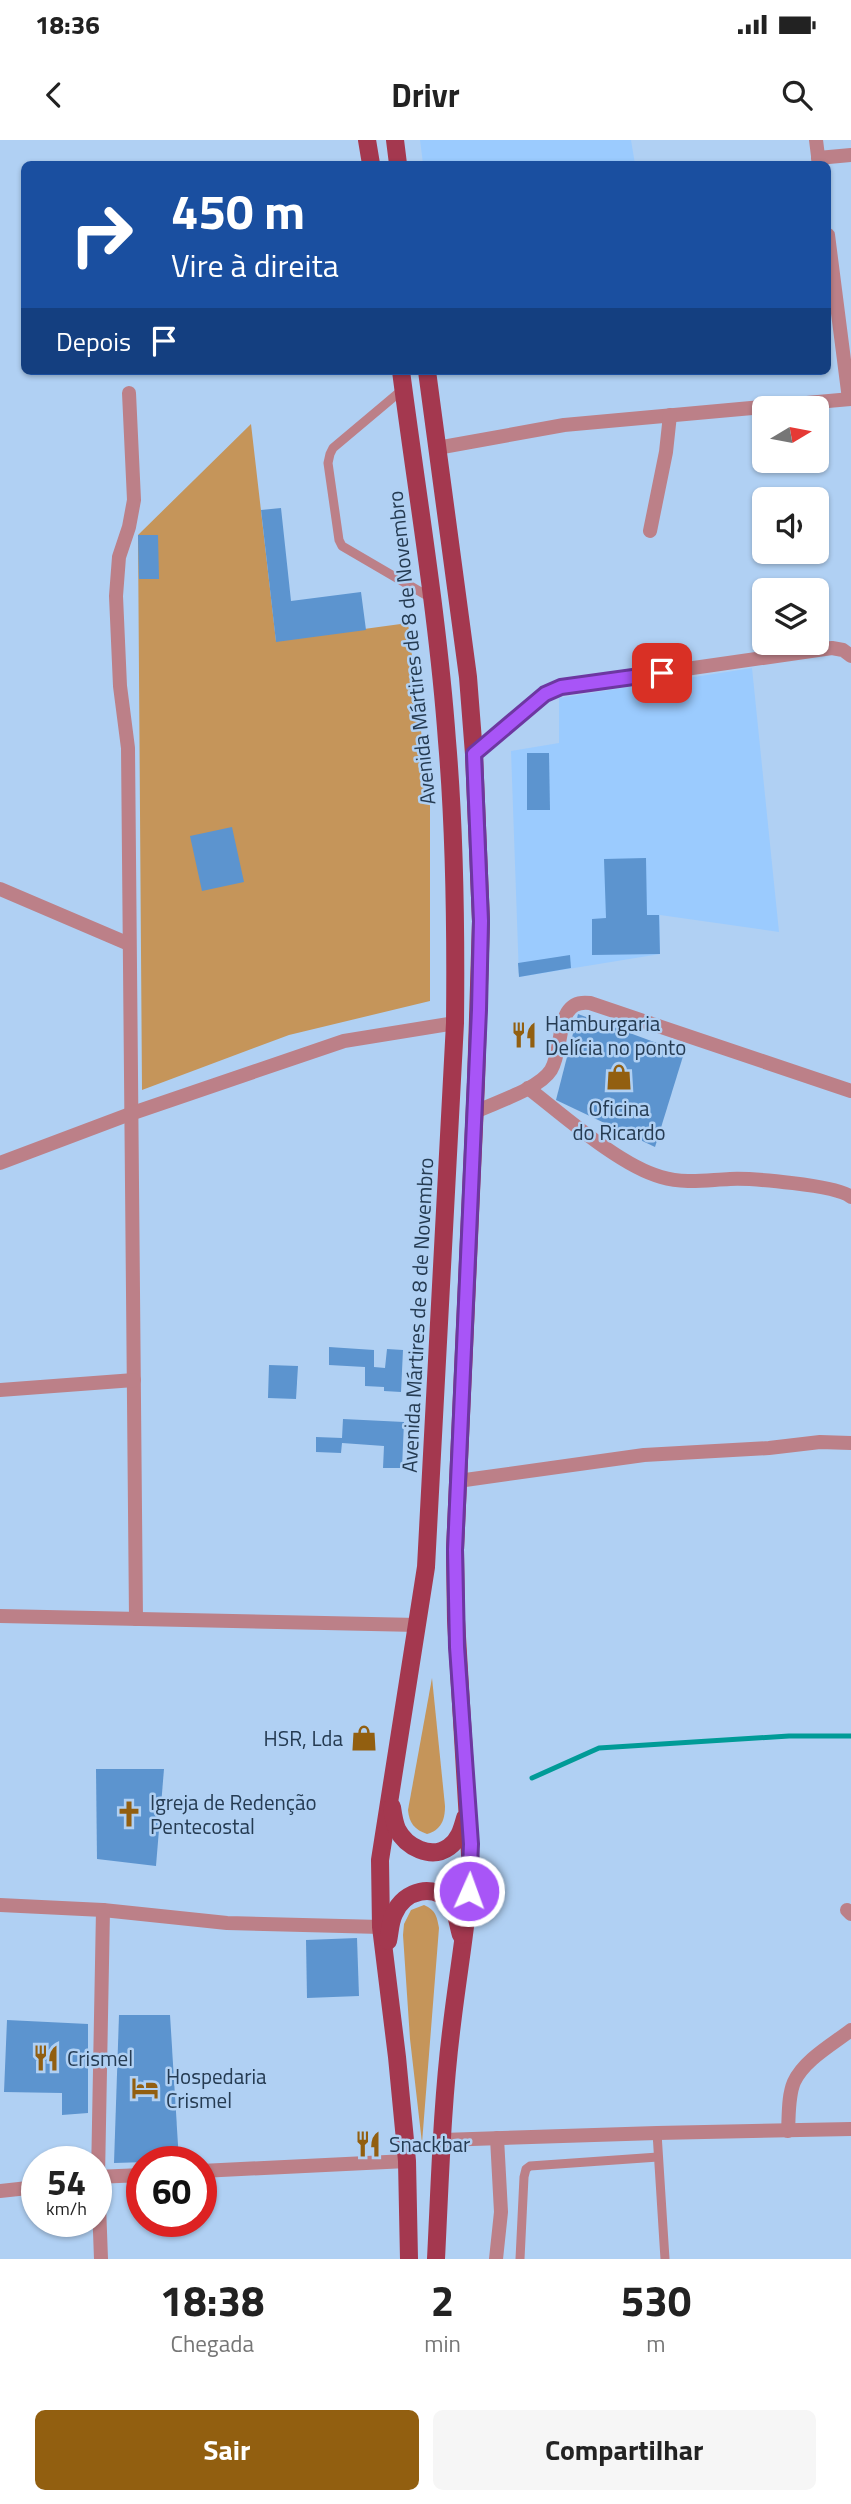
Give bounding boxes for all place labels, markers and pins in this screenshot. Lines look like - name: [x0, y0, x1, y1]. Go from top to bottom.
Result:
- pin: [632, 643, 692, 703]
- place label: Hamburgaria Delícia no ponto: [545, 1007, 686, 1063]
- restaurant icon: Hamburgaria Delícia no ponto: [509, 1020, 539, 1050]
- shop icon: Oficina do Ricardo: [604, 1062, 634, 1092]
- place label: Oficina do Ricardo: [572, 1092, 666, 1148]
- place label: HSR, Lda: [264, 1722, 343, 1754]
- shop icon: HSR, Lda: [349, 1723, 379, 1753]
- place label: Igreja de Redenção Pentecostal: [150, 1786, 317, 1842]
- church icon: Igreja de Redenção Pentecostal: [114, 1799, 144, 1829]
- place label: Crismel: [67, 2042, 133, 2074]
- restaurant icon: Crismel: [31, 2043, 61, 2073]
- place label: Hospedaria Crismel: [166, 2060, 267, 2116]
- hotel icon: Hospedaria Crismel: [130, 2073, 160, 2103]
- place label: Snackbar: [389, 2128, 470, 2160]
- restaurant icon: Snackbar: [353, 2129, 383, 2159]

